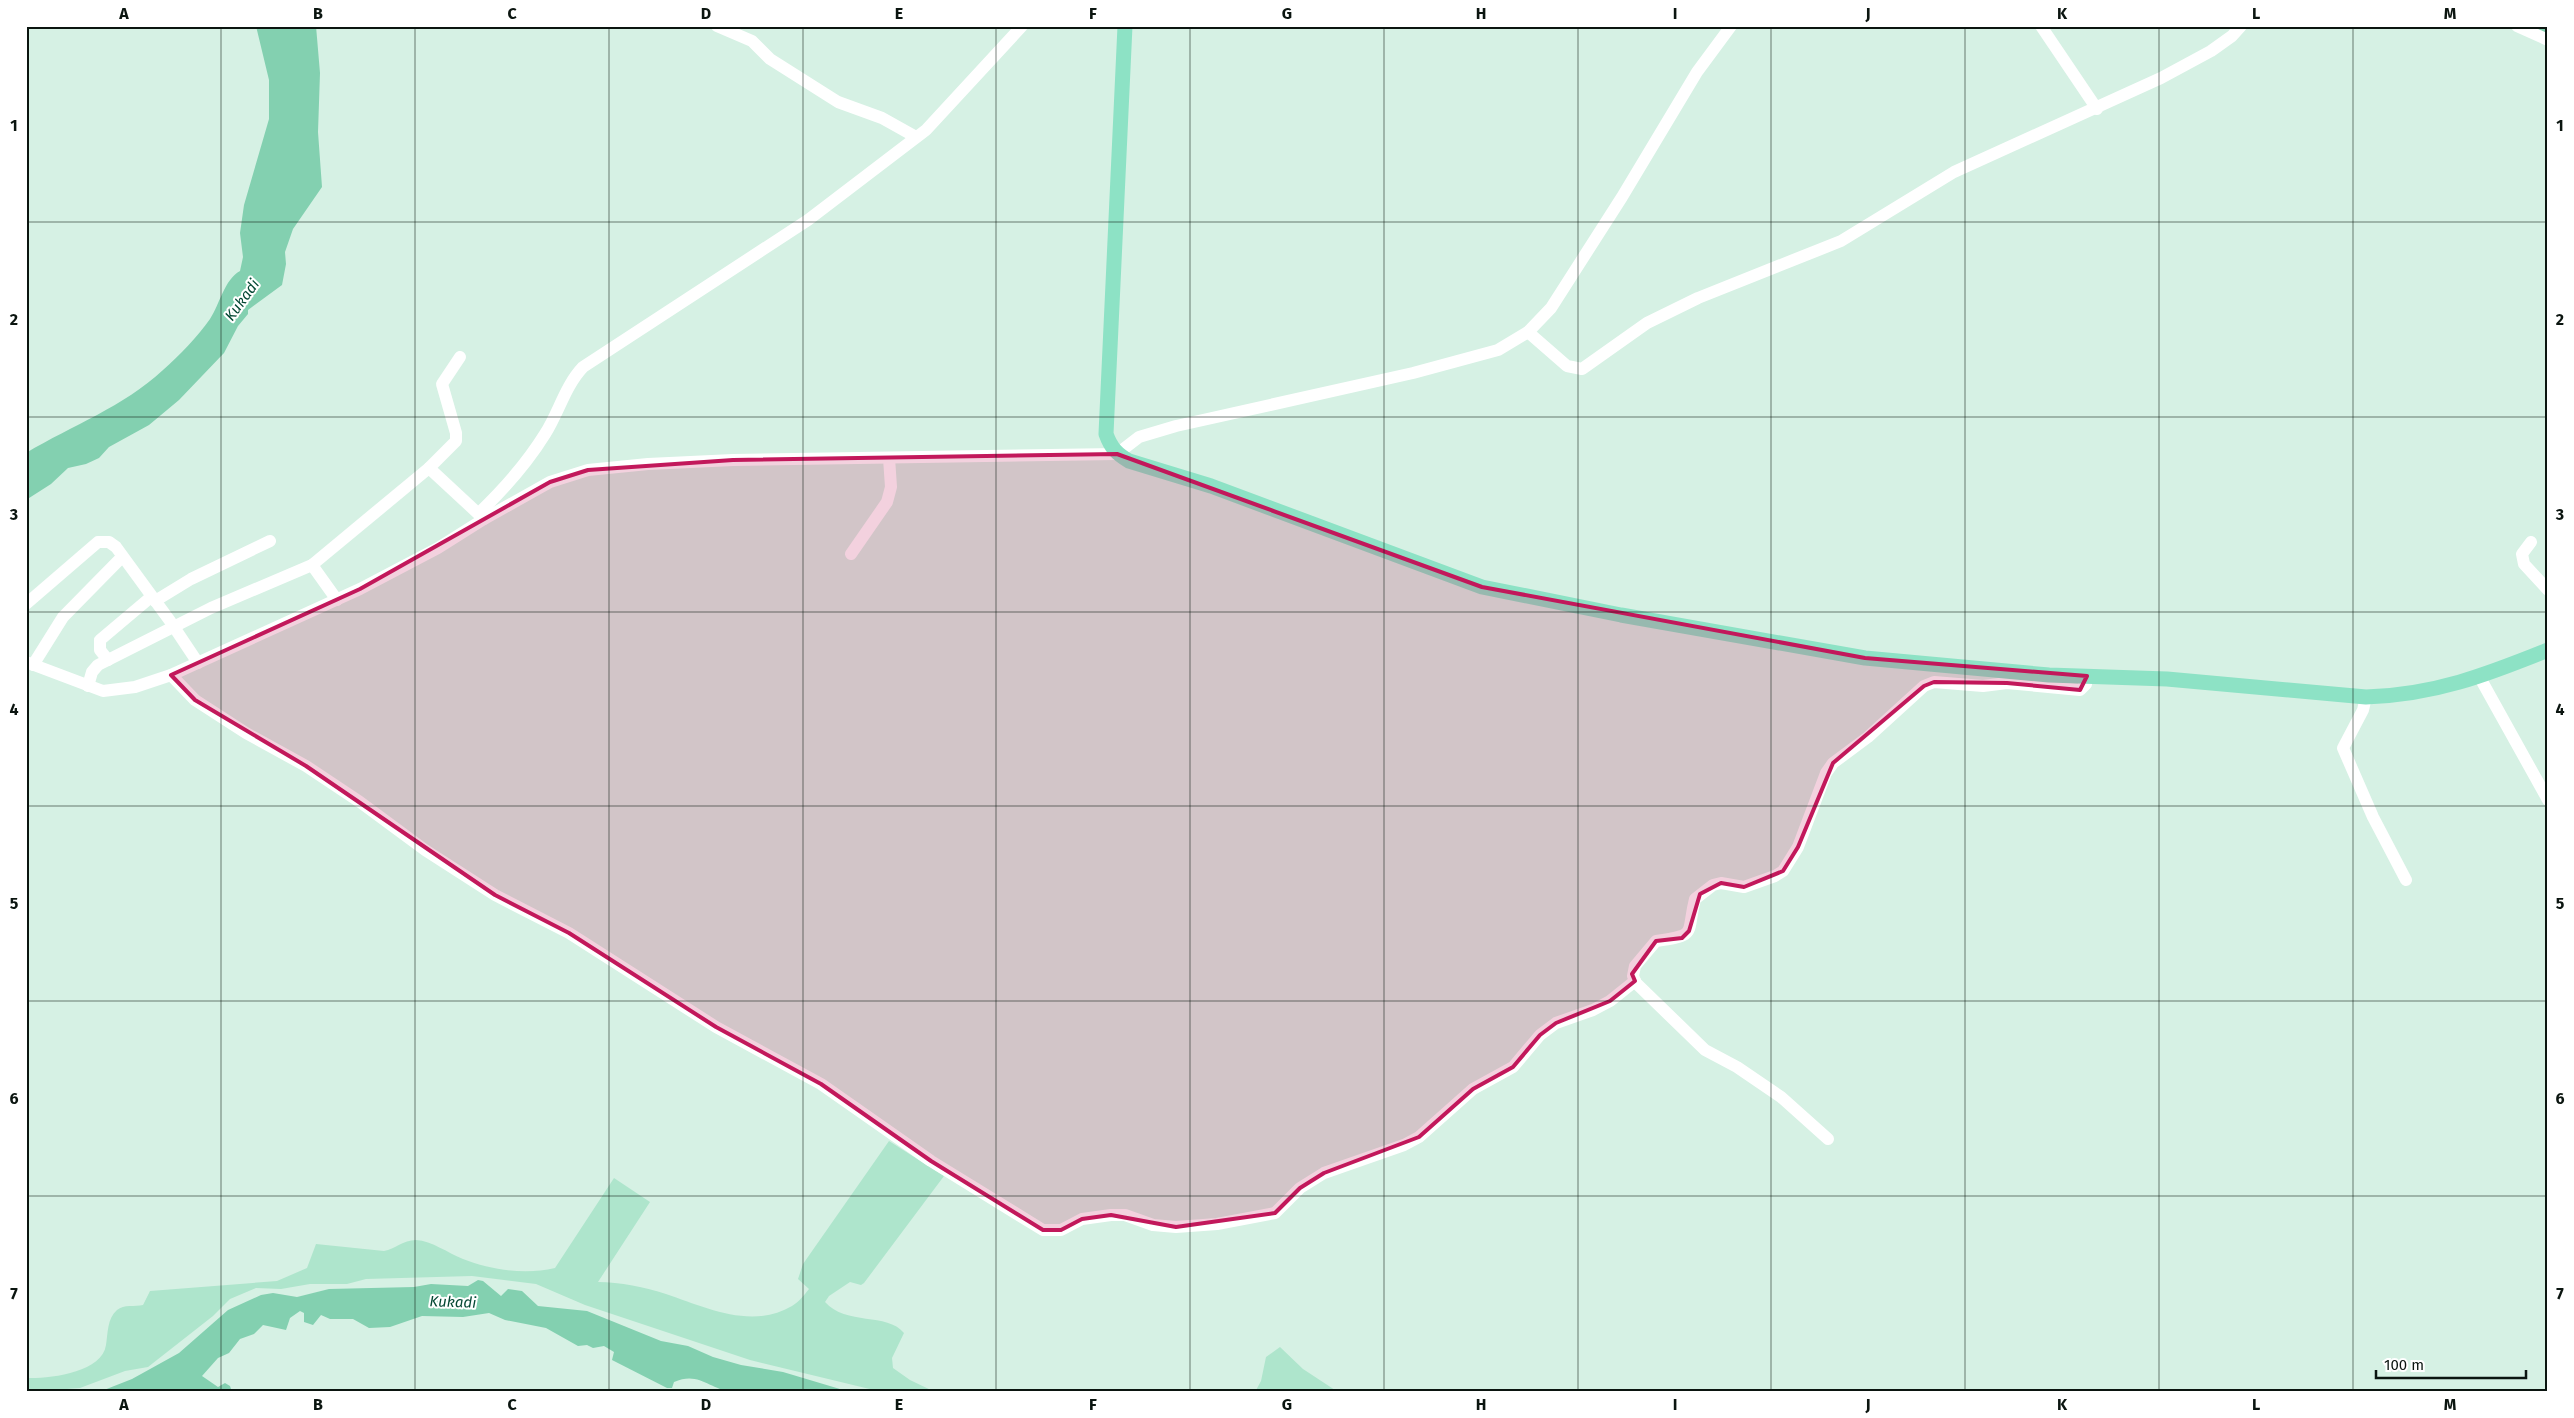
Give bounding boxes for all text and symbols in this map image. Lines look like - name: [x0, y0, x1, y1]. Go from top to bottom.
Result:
- text: A: [118, 4, 129, 23]
- text: B: [313, 4, 323, 23]
- text: C: [507, 4, 517, 23]
- text: D: [701, 4, 711, 23]
- text: E: [895, 4, 903, 23]
- text: F: [1089, 4, 1097, 23]
- text: G: [1282, 4, 1292, 23]
- text: H: [1476, 4, 1486, 23]
- text: I: [1673, 4, 1677, 23]
- text: J: [1864, 4, 1871, 23]
- text: K: [2057, 4, 2068, 23]
- text: L: [2252, 4, 2260, 23]
- text: M: [2444, 4, 2457, 23]
- text: 1: [10, 116, 18, 135]
- text: 1: [2556, 116, 2564, 135]
- water label: Kukadi: [221, 276, 263, 324]
- text: 2: [10, 310, 18, 329]
- text: 2: [2556, 310, 2564, 329]
- text: 3: [9, 505, 18, 524]
- text: 3: [2555, 505, 2564, 524]
- text: 4: [9, 700, 19, 719]
- text: 4: [2555, 700, 2565, 719]
- text: 5: [10, 894, 19, 913]
- text: 5: [2556, 894, 2565, 913]
- text: 6: [9, 1089, 19, 1108]
- text: 6: [2555, 1089, 2565, 1108]
- text: 7: [10, 1284, 18, 1303]
- text: 7: [2556, 1284, 2564, 1303]
- water label: Kukadi: [429, 1292, 477, 1312]
- scale bar: [2376, 1348, 2526, 1380]
- text: 100 m: [2384, 1356, 2424, 1374]
- text: A: [118, 1395, 129, 1414]
- text: B: [313, 1395, 323, 1414]
- text: C: [507, 1395, 517, 1414]
- text: D: [701, 1395, 711, 1414]
- text: E: [895, 1395, 903, 1414]
- text: F: [1089, 1395, 1097, 1414]
- text: G: [1282, 1395, 1292, 1414]
- text: H: [1476, 1395, 1486, 1414]
- text: I: [1673, 1395, 1677, 1414]
- text: J: [1864, 1395, 1871, 1414]
- text: K: [2057, 1395, 2068, 1414]
- text: L: [2252, 1395, 2260, 1414]
- text: M: [2444, 1395, 2457, 1414]

